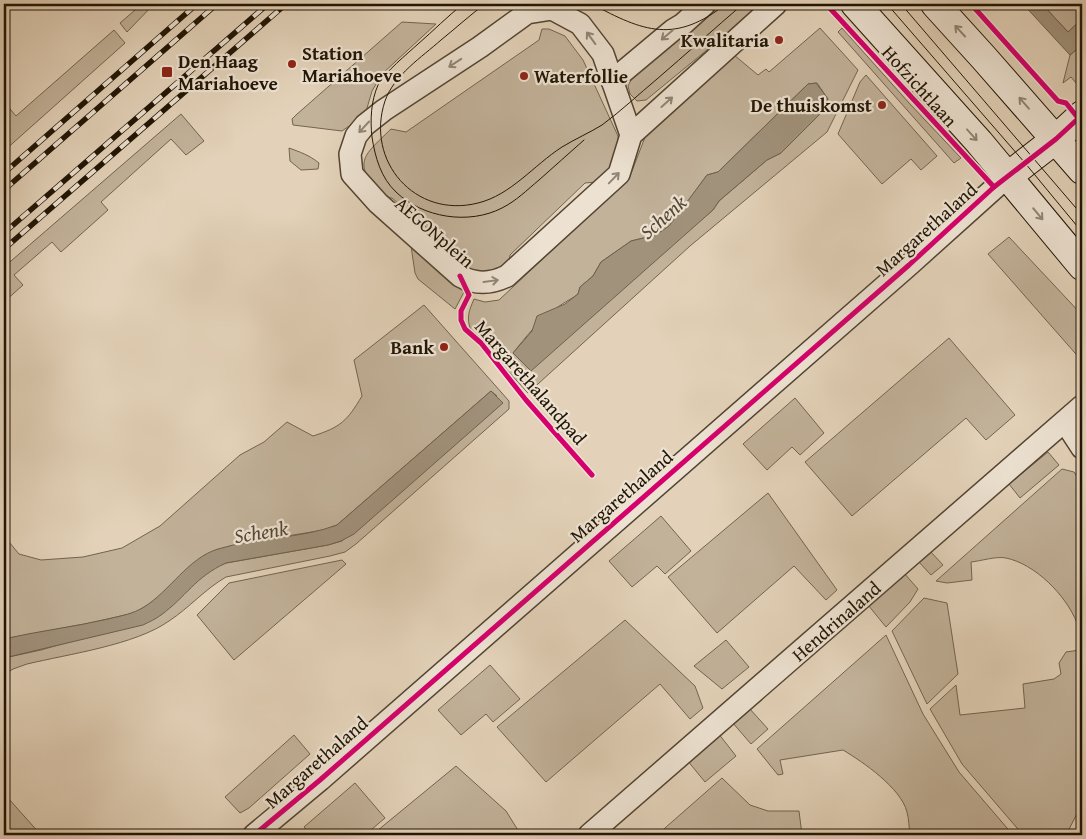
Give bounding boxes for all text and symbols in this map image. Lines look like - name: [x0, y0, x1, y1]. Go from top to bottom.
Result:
- one-way arrow: [954, 24, 966, 37]
- place label: Kwalitaria: [681, 26, 769, 54]
- one-way arrow: [661, 29, 674, 40]
- one-way arrow: [586, 31, 596, 45]
- marker: Kwalitaria: [773, 34, 785, 46]
- place label: Station Mariahoeve: [302, 39, 402, 89]
- street label: Hofzichtlaan: [876, 39, 965, 133]
- place label: Den Haag Mariahoeve: [178, 47, 278, 97]
- marker: Station Mariahoeve: [286, 58, 298, 70]
- one-way arrow: [449, 58, 463, 68]
- place label: Waterfollie: [534, 62, 628, 90]
- marker: Den Haag Mariahoeve: [160, 65, 174, 79]
- marker: Waterfollie: [518, 70, 530, 82]
- place label: De thuiskomst: [751, 91, 873, 119]
- one-way arrow: [661, 96, 674, 108]
- one-way arrow: [1018, 96, 1030, 109]
- marker: De thuiskomst: [876, 99, 888, 111]
- one-way arrow: [358, 121, 370, 133]
- one-way arrow: [967, 128, 978, 141]
- one-way arrow: [608, 172, 620, 184]
- street label: Margarethaland: [869, 175, 984, 282]
- water label: Schenk: [633, 187, 693, 246]
- street label: AEGONplein: [389, 190, 481, 275]
- one-way arrow: [1032, 207, 1043, 220]
- one-way arrow: [482, 276, 498, 286]
- street label: Margarethalandpad: [469, 313, 594, 452]
- place label: Bank: [390, 333, 434, 361]
- marker: Bank: [438, 341, 450, 353]
- street label: Margarethaland: [563, 443, 679, 549]
- water label: Schenk: [232, 513, 291, 550]
- street label: Hendrinaland: [785, 574, 887, 668]
- street label: Margarethaland: [258, 709, 374, 815]

